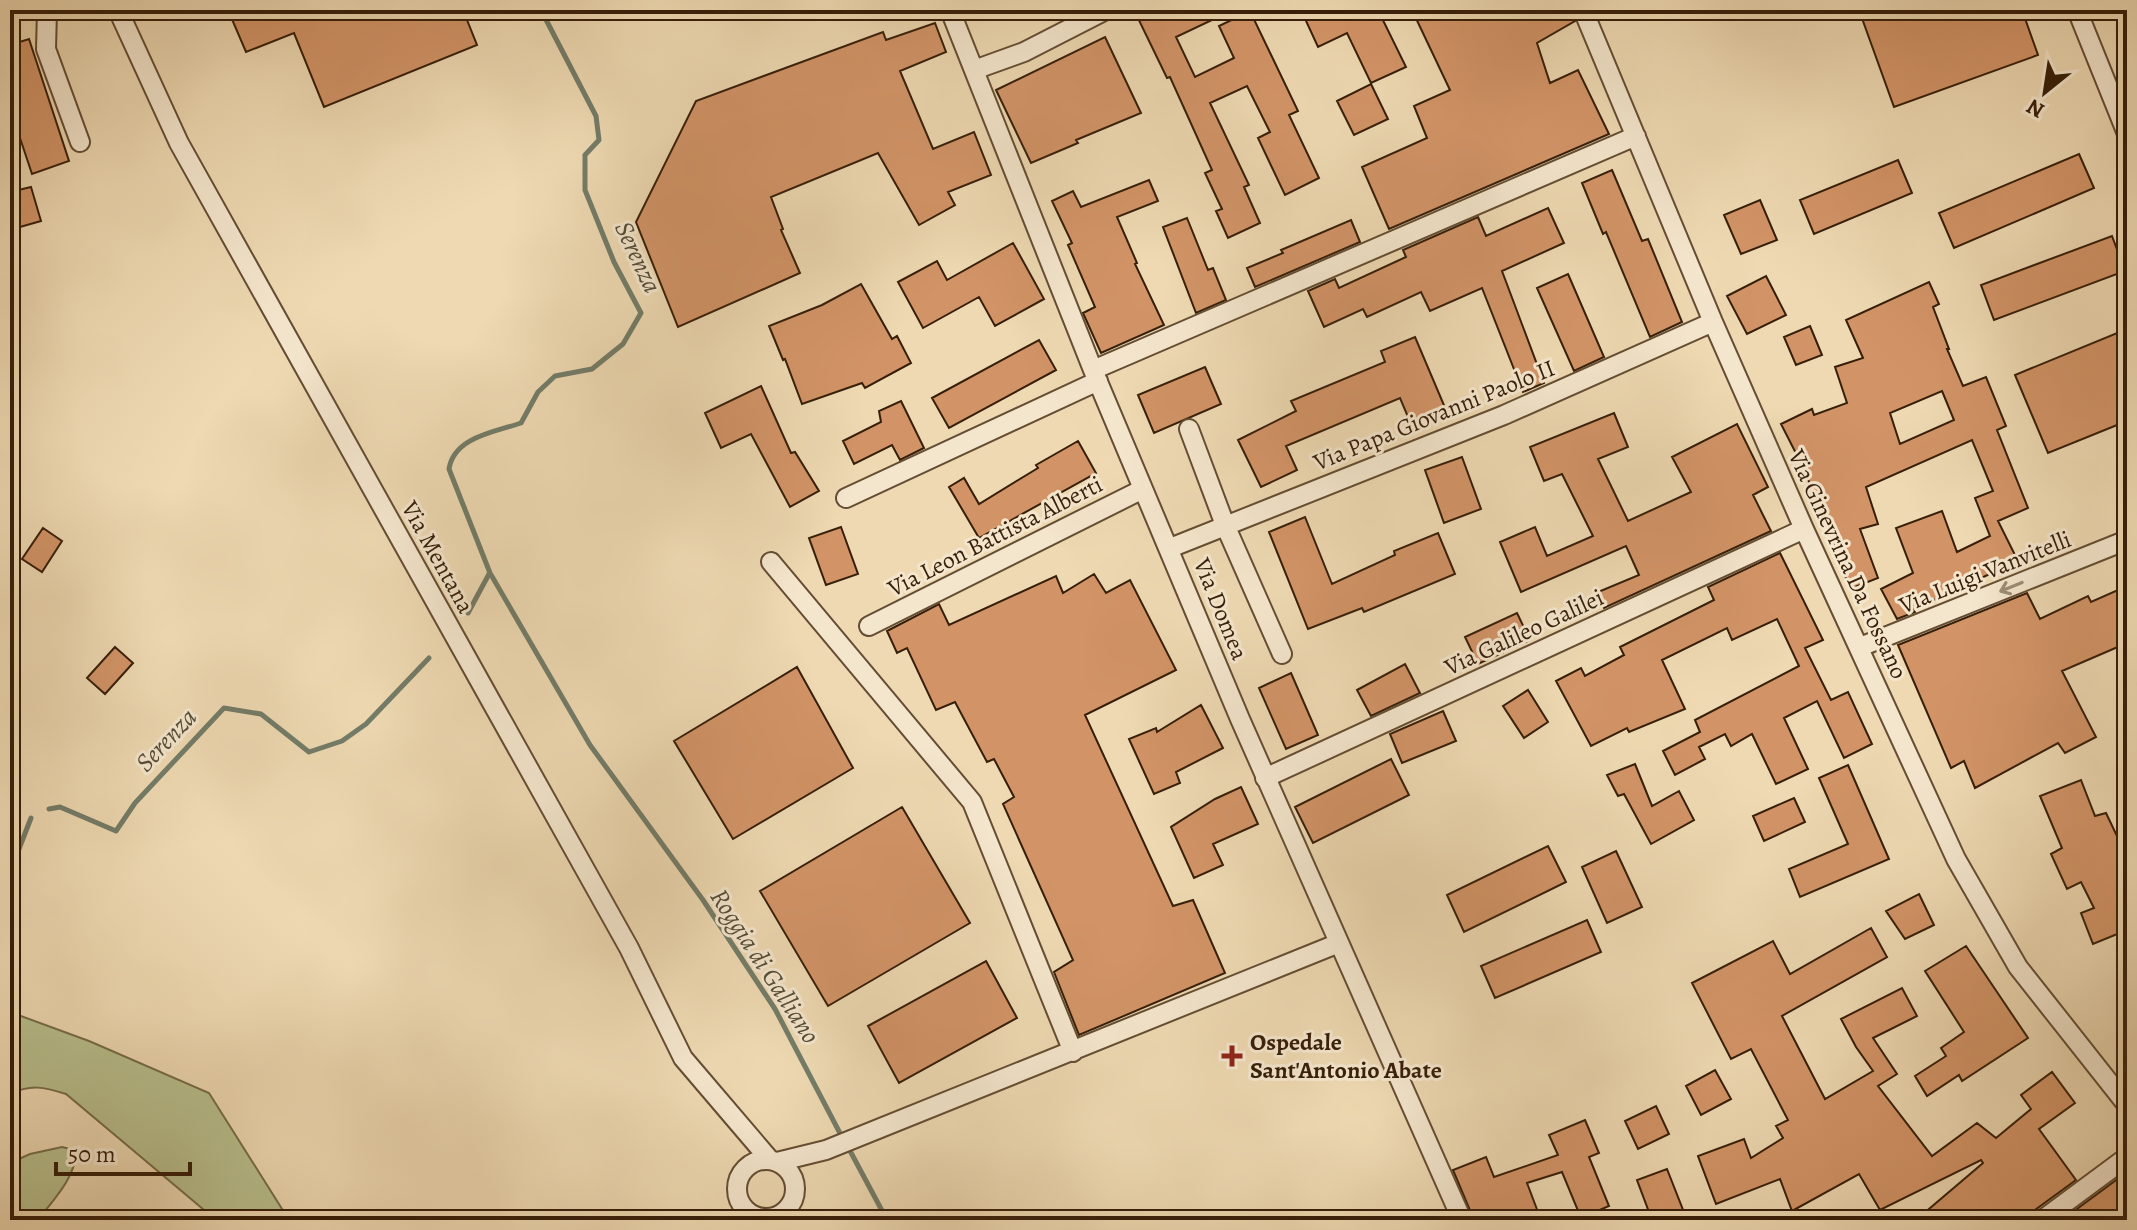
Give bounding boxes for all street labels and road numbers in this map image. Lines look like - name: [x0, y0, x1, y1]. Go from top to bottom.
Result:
- street label: Via Papa Giovanni Paolo II: [1308, 352, 1560, 479]
- street label: Via Ginevrina Da Fossano: [1780, 443, 1915, 684]
- street label: Via Leon Battista Alberti: [881, 468, 1108, 605]
- street label: Via Mentana: [394, 494, 482, 620]
- street label: Via Luigi Vanvitelli: [1893, 523, 2076, 621]
- street label: Via Domea: [1186, 552, 1256, 665]
- street label: Via Galileo Galilei: [1438, 581, 1609, 683]

